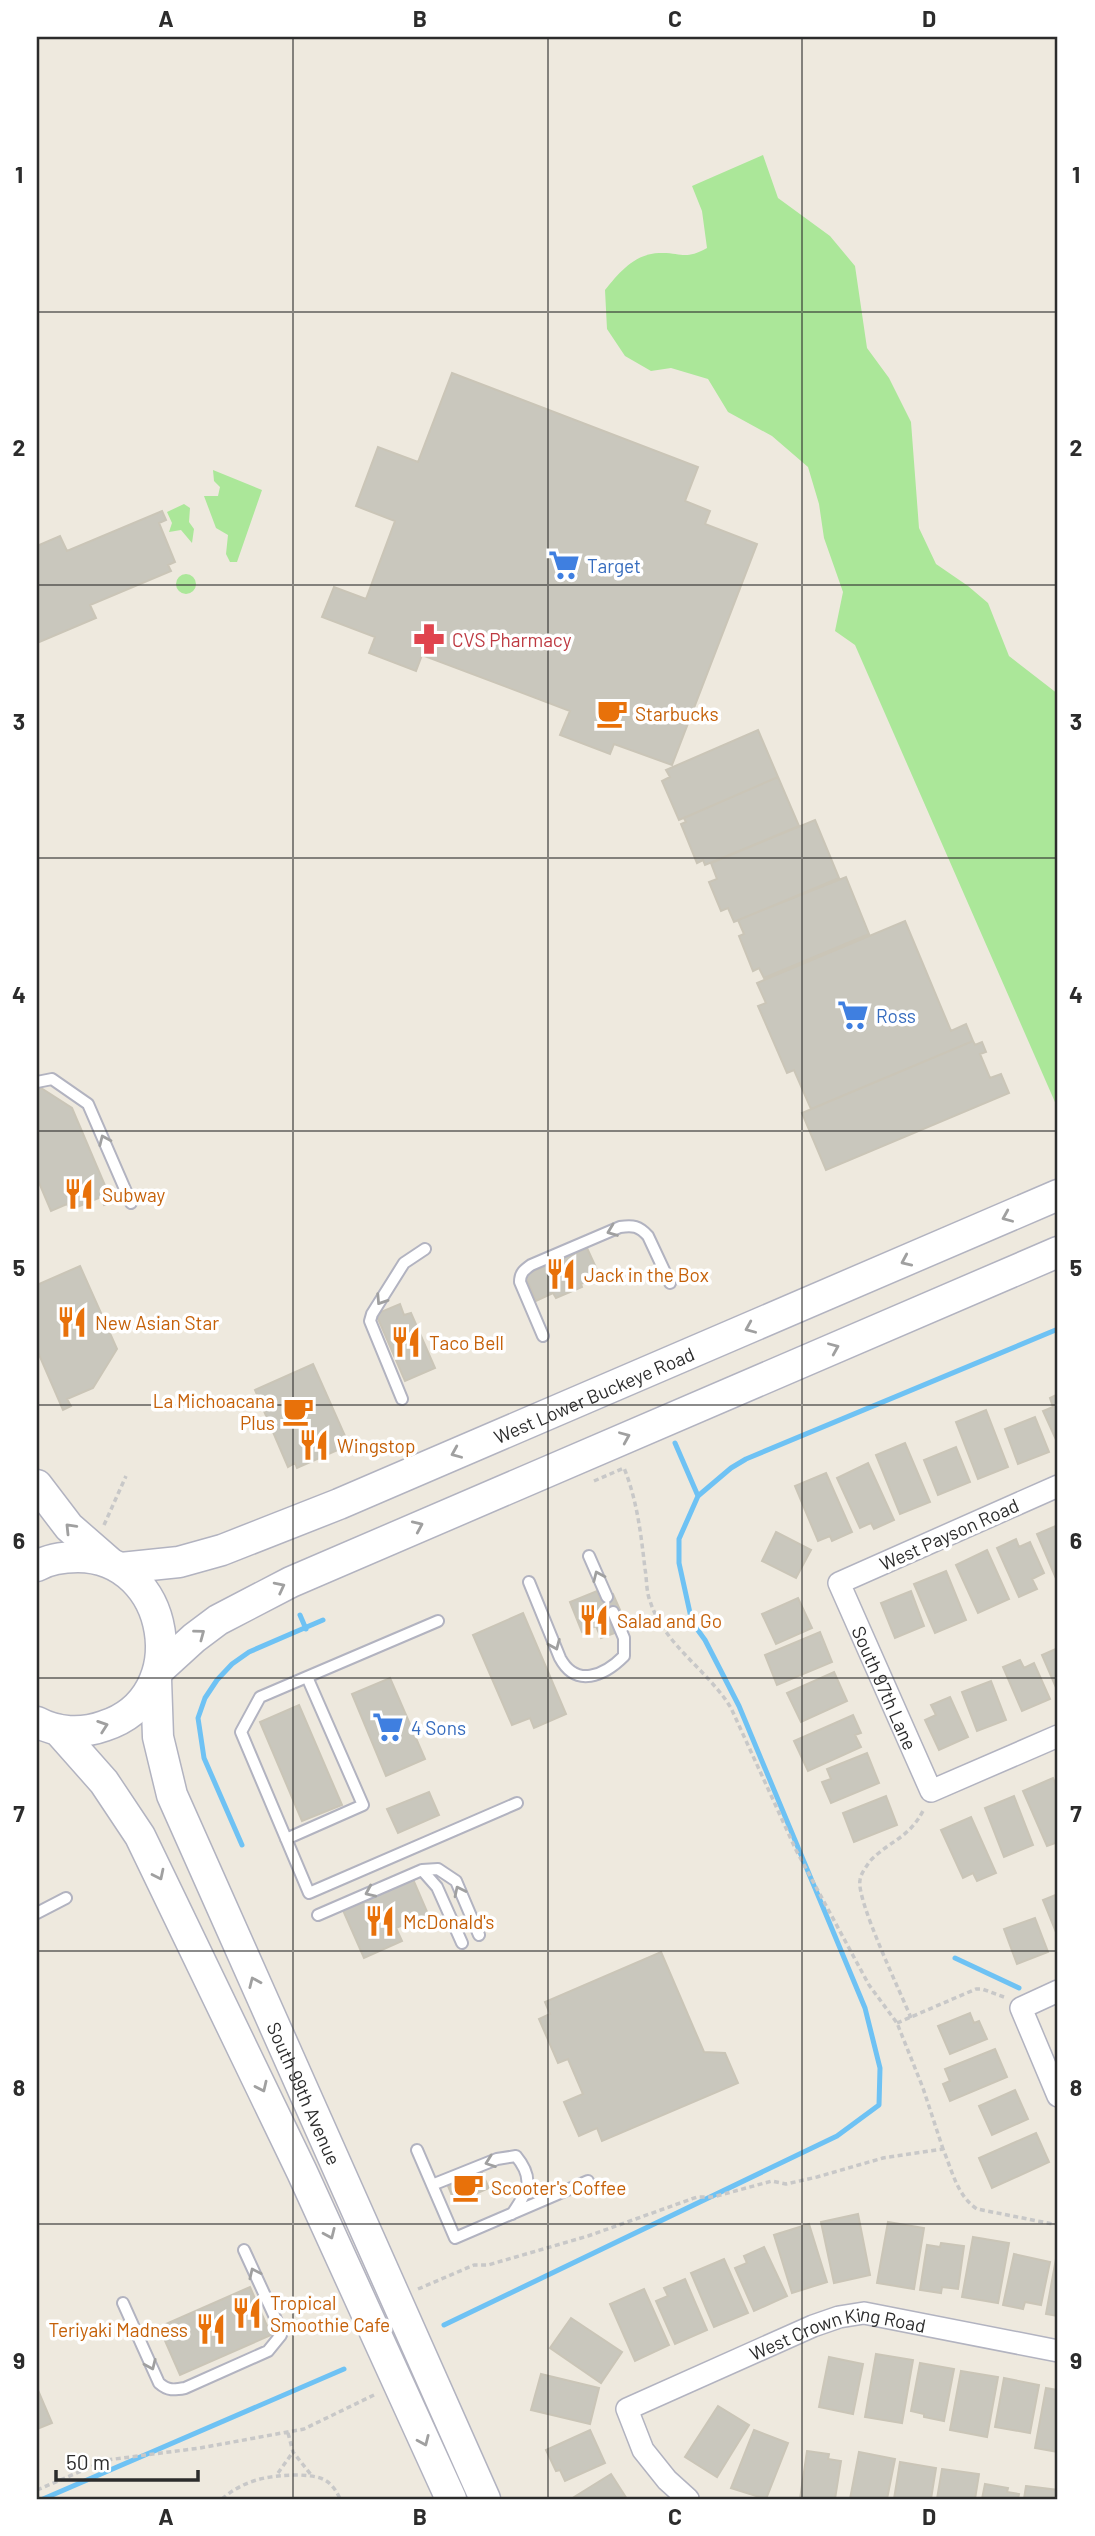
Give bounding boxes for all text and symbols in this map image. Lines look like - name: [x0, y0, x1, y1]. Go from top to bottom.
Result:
- text: A: [158, 4, 174, 32]
- text: B: [413, 4, 427, 32]
- text: C: [668, 4, 682, 32]
- text: D: [922, 4, 936, 32]
- text: 1: [15, 160, 23, 188]
- text: 1: [1072, 160, 1080, 188]
- text: 2: [13, 433, 25, 461]
- text: 2: [1070, 433, 1082, 461]
- supermarket icon: Target: [547, 548, 581, 582]
- place label: Target: [587, 554, 641, 577]
- pharmacy icon: CVS Pharmacy: [412, 622, 446, 656]
- place label: CVS Pharmacy: [452, 628, 572, 651]
- cafe icon: Starbucks: [595, 696, 629, 730]
- place label: Starbucks: [635, 702, 719, 725]
- text: 3: [13, 707, 25, 735]
- text: 3: [1070, 707, 1082, 735]
- text: 4: [12, 980, 26, 1008]
- text: 4: [1069, 980, 1083, 1008]
- supermarket icon: Ross: [836, 998, 870, 1032]
- place label: Ross: [876, 1004, 916, 1027]
- one-way arrow: [98, 1135, 112, 1148]
- restaurant icon: Subway: [62, 1177, 96, 1211]
- place label: Subway: [102, 1183, 166, 1206]
- one-way arrow: [1001, 1209, 1014, 1223]
- one-way arrow: [607, 1222, 619, 1236]
- one-way arrow: [901, 1252, 913, 1266]
- text: 5: [13, 1253, 25, 1281]
- text: 5: [1070, 1253, 1082, 1281]
- restaurant icon: Jack in the Box: [544, 1257, 578, 1291]
- place label: Jack in the Box: [584, 1263, 709, 1286]
- one-way arrow: [376, 1292, 389, 1305]
- restaurant icon: New Asian Star: [55, 1305, 89, 1339]
- place label: New Asian Star: [95, 1311, 219, 1334]
- one-way arrow: [744, 1320, 757, 1334]
- restaurant icon: Taco Bell: [389, 1325, 423, 1359]
- place label: Taco Bell: [429, 1331, 504, 1354]
- street label: West Lower Buckeye Road: [490, 1341, 697, 1448]
- one-way arrow: [828, 1343, 840, 1357]
- place label: La Michoacana Plus: [153, 1389, 275, 1434]
- cafe icon: La Michoacana Plus: [281, 1394, 315, 1428]
- restaurant icon: Wingstop: [297, 1428, 331, 1462]
- one-way arrow: [617, 1431, 630, 1445]
- place label: Wingstop: [337, 1434, 415, 1457]
- one-way arrow: [450, 1445, 463, 1459]
- street label: West Payson Road: [876, 1493, 1022, 1575]
- one-way arrow: [411, 1520, 423, 1534]
- one-way arrow: [66, 1523, 79, 1536]
- text: 6: [13, 1526, 25, 1554]
- text: 6: [1070, 1526, 1082, 1554]
- one-way arrow: [592, 1571, 606, 1584]
- one-way arrow: [273, 1581, 285, 1595]
- restaurant icon: Salad and Go: [577, 1603, 611, 1637]
- place label: Salad and Go: [617, 1609, 722, 1632]
- street label: South 97th Lane: [848, 1622, 923, 1753]
- one-way arrow: [192, 1629, 204, 1642]
- one-way arrow: [547, 1638, 561, 1650]
- supermarket icon: 4 Sons: [371, 1710, 405, 1744]
- place label: 4 Sons: [411, 1716, 466, 1739]
- one-way arrow: [96, 1720, 108, 1734]
- text: 7: [13, 1799, 25, 1827]
- text: 7: [1070, 1799, 1082, 1827]
- one-way arrow: [150, 1868, 164, 1880]
- one-way arrow: [365, 1884, 377, 1898]
- one-way arrow: [454, 1886, 468, 1898]
- restaurant icon: McDonald's: [363, 1904, 397, 1938]
- place label: McDonald's: [403, 1910, 494, 1933]
- one-way arrow: [248, 1976, 262, 1989]
- street label: South 99th Avenue: [263, 2018, 346, 2168]
- text: 8: [13, 2073, 25, 2101]
- text: 8: [1070, 2073, 1082, 2101]
- one-way arrow: [253, 2080, 267, 2092]
- one-way arrow: [484, 2154, 496, 2168]
- cafe icon: Scooter's Coffee: [451, 2170, 485, 2204]
- place label: Scooter's Coffee: [491, 2176, 626, 2199]
- one-way arrow: [322, 2227, 336, 2239]
- one-way arrow: [249, 2268, 263, 2280]
- place label: Tropical Smoothie Cafe: [270, 2291, 390, 2336]
- restaurant icon: Tropical Smoothie Cafe: [230, 2296, 264, 2330]
- street label: West Crown King Road: [746, 2301, 928, 2364]
- restaurant icon: Teriyaki Madness: [194, 2312, 228, 2346]
- place label: Teriyaki Madness: [48, 2318, 188, 2341]
- text: 9: [13, 2346, 25, 2374]
- text: 9: [1070, 2346, 1082, 2374]
- one-way arrow: [143, 2358, 157, 2370]
- one-way arrow: [416, 2434, 430, 2446]
- scale bar: [56, 2438, 198, 2482]
- text: 50 m: [66, 2449, 110, 2474]
- text: A: [158, 2502, 174, 2530]
- text: B: [413, 2502, 427, 2530]
- text: C: [668, 2502, 682, 2530]
- text: D: [922, 2502, 936, 2530]

